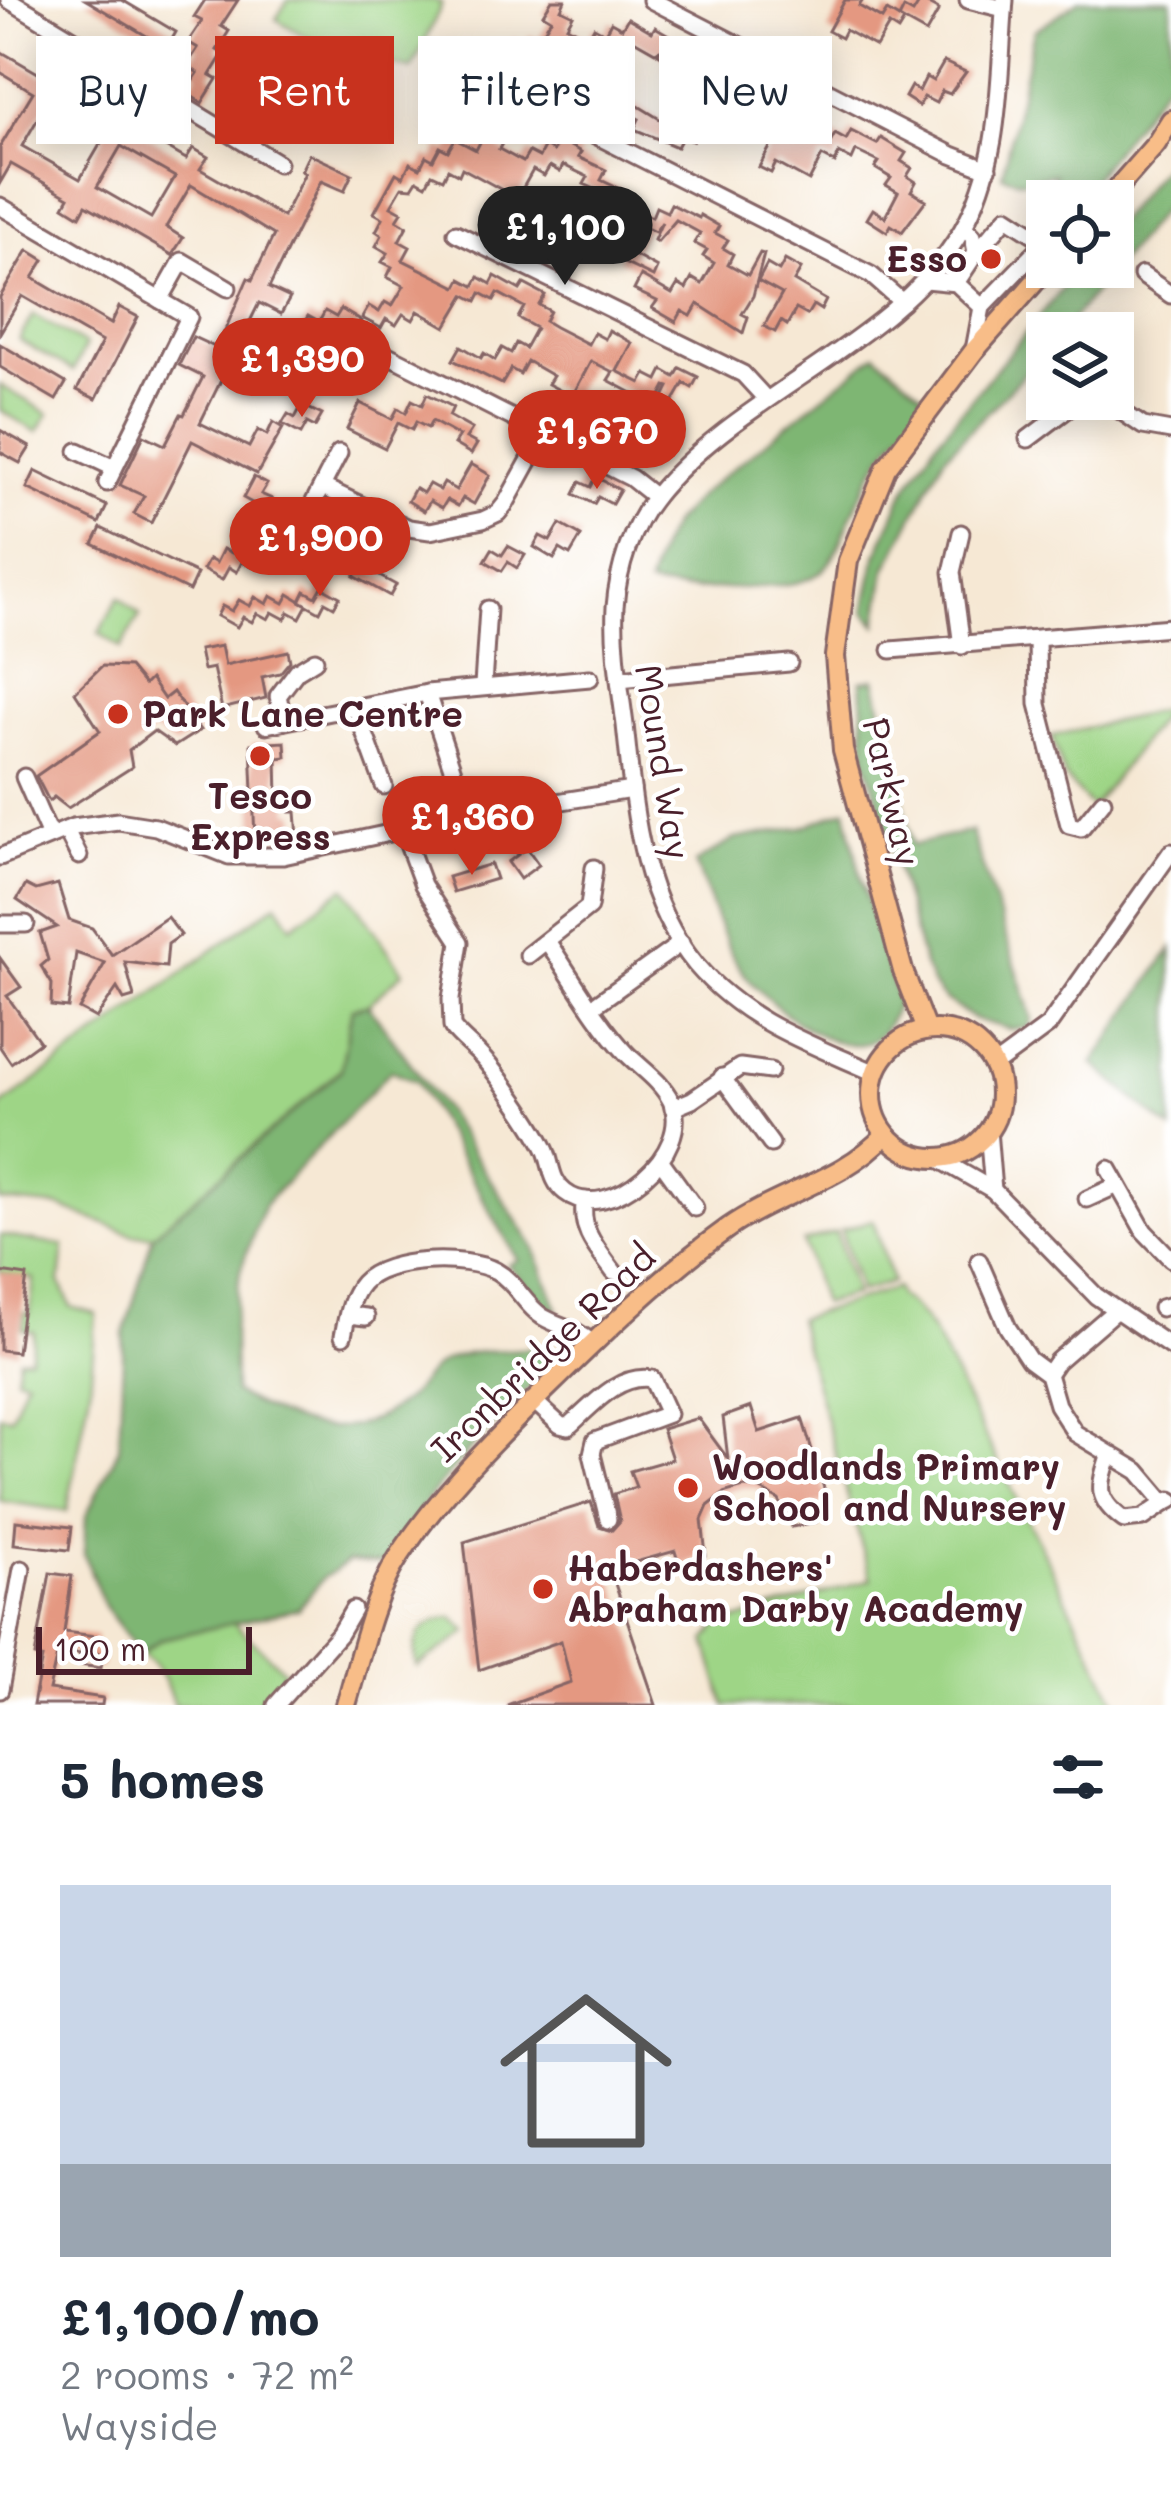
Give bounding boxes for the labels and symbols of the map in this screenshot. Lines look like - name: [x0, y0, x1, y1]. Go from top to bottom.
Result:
- pin: £1,100: [467, 186, 663, 288]
- place label: Esso: [886, 234, 967, 281]
- marker: Esso: [978, 246, 1004, 272]
- pin: £1,390: [204, 318, 400, 420]
- pin: £1,670: [499, 390, 695, 492]
- pin: £1,900: [222, 497, 418, 599]
- street label: Mound Way: [625, 661, 703, 863]
- place label: Park Lane Centre: [142, 689, 463, 736]
- marker: Park Lane Centre: [105, 701, 131, 727]
- street label: Parkway: [853, 713, 933, 871]
- marker: Tesco Express: [247, 743, 273, 769]
- place label: Tesco Express: [189, 771, 331, 859]
- pin: £1,360: [374, 776, 570, 878]
- street label: Ironbridge Road: [420, 1233, 664, 1471]
- place label: Woodlands Primary School and Nursery: [712, 1442, 1066, 1531]
- marker: Woodlands Primary School and Nursery: [675, 1475, 701, 1501]
- place label: Haberdashers' Abraham Darby Academy: [567, 1543, 1024, 1632]
- marker: Haberdashers' Abraham Darby Academy: [530, 1576, 556, 1602]
- scale bar: [36, 1621, 252, 1674]

